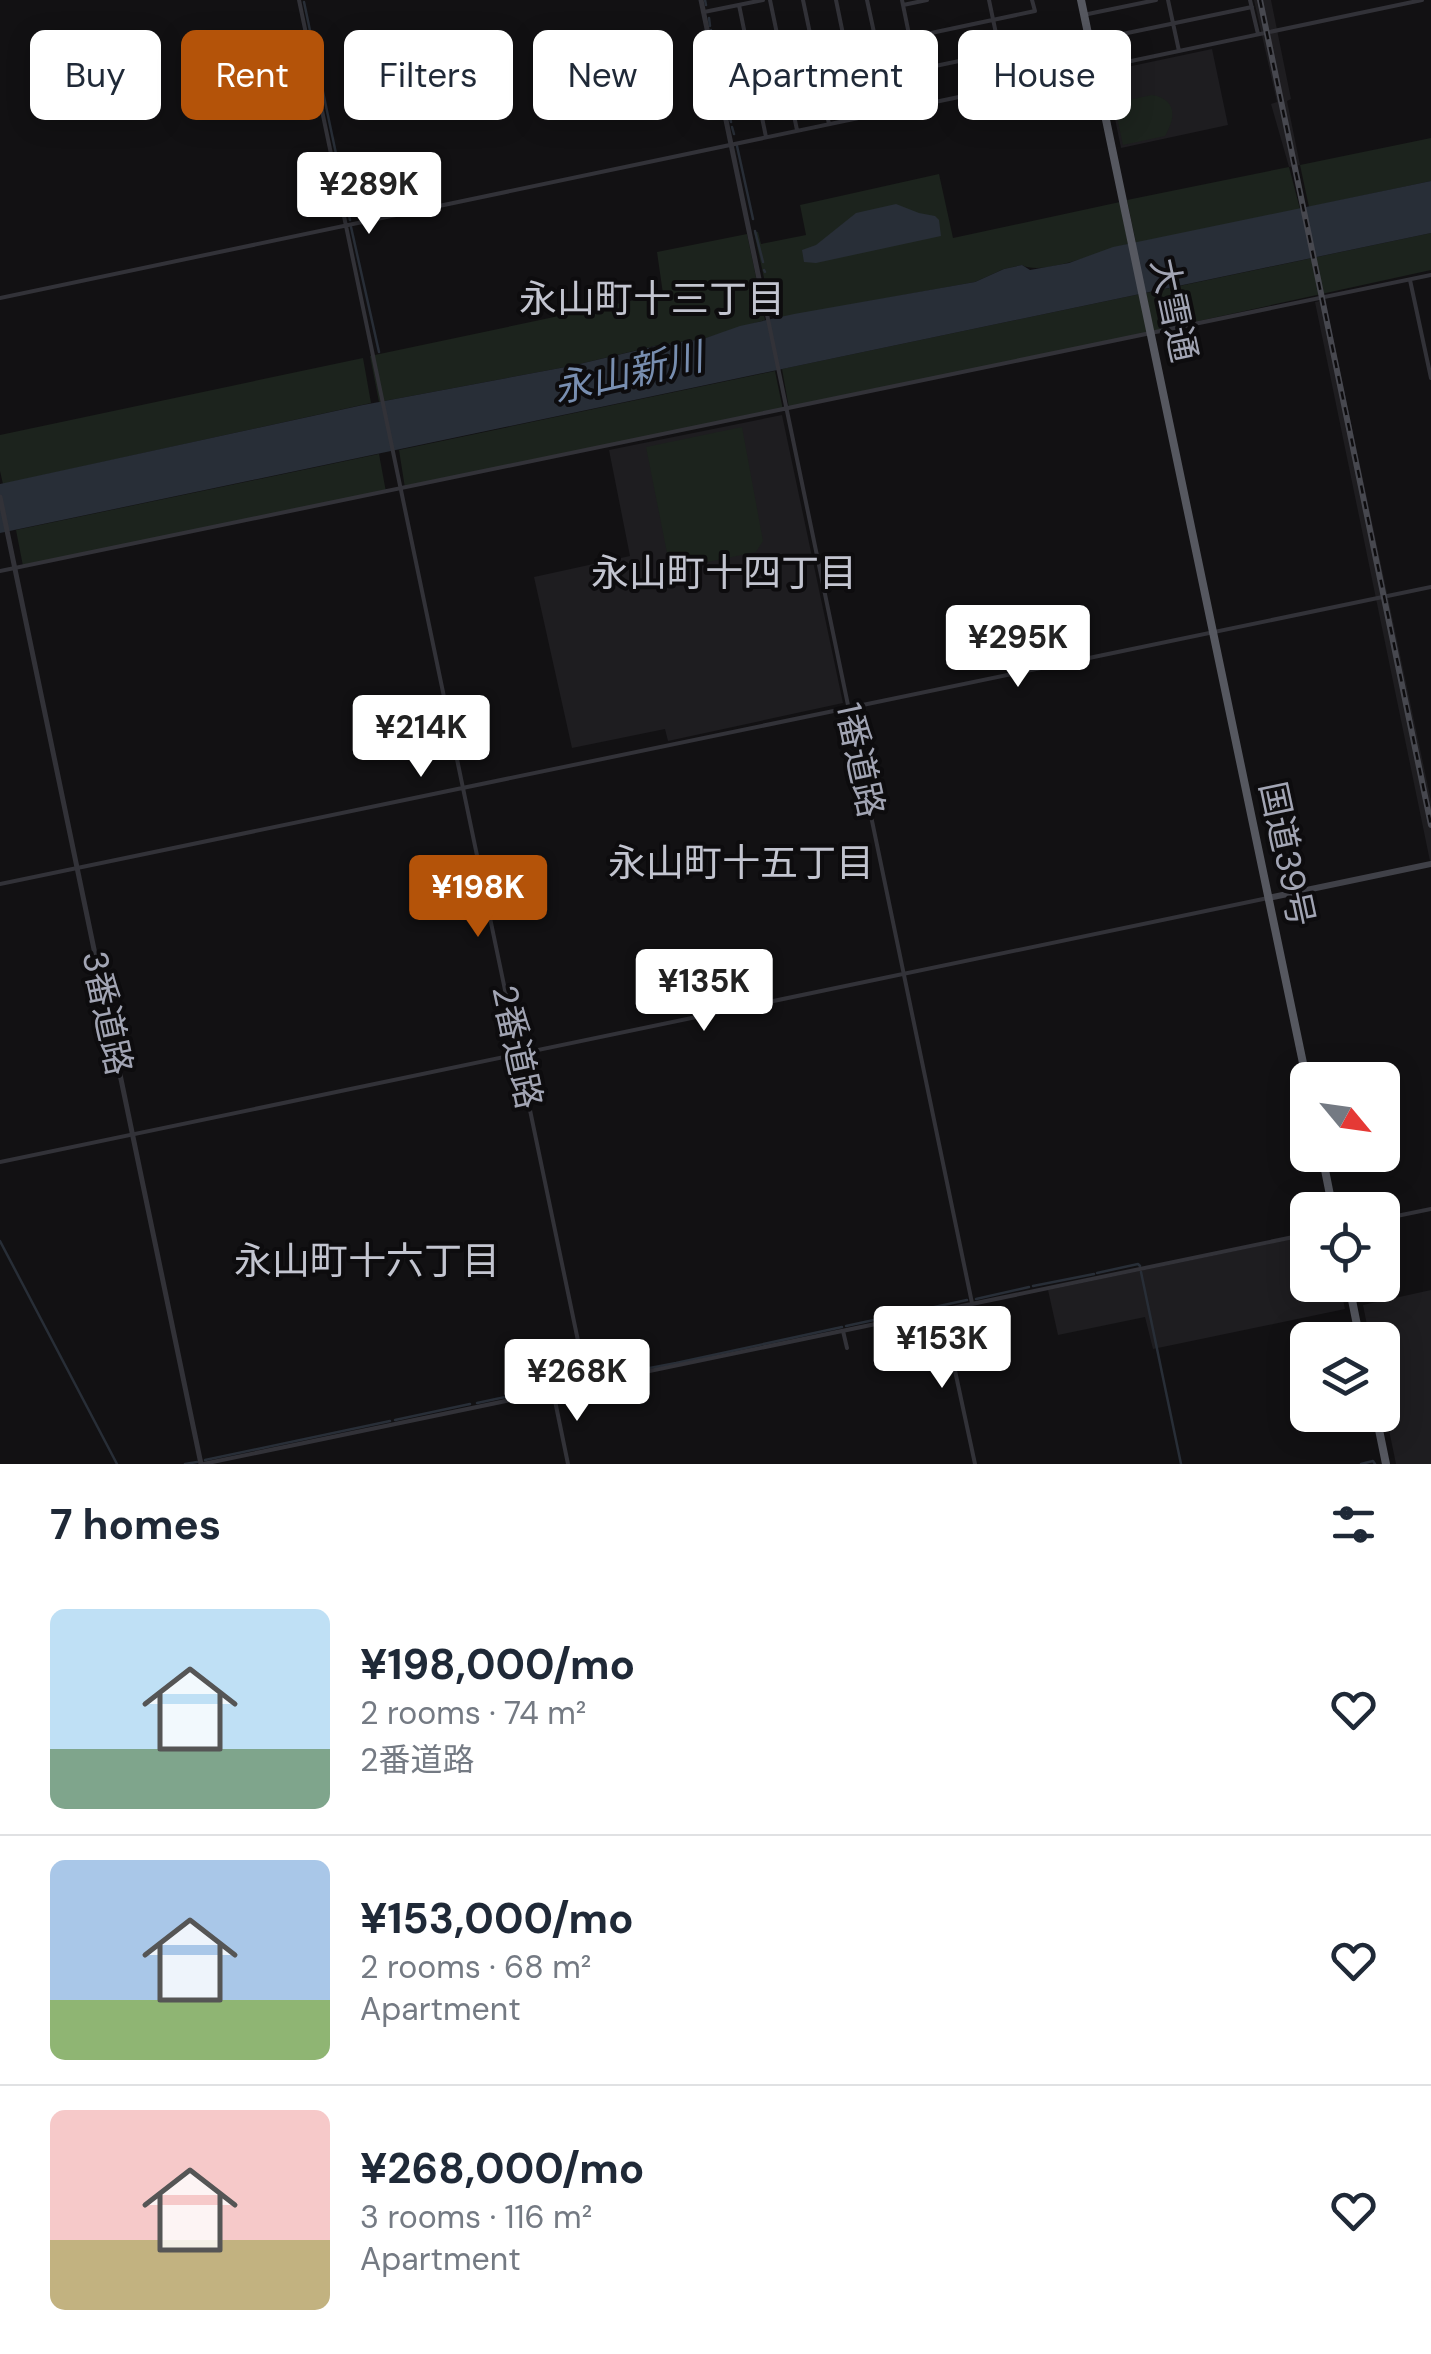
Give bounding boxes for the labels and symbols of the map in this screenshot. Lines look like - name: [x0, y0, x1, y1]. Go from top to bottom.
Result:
- pin: ¥289K: [299, 152, 439, 237]
- street label: 大雪通: [1141, 254, 1207, 366]
- district label: 永山町十三丁目: [519, 274, 785, 324]
- water label: 永山新川: [548, 331, 712, 414]
- district label: 永山町十四丁目: [591, 548, 857, 598]
- pin: ¥295K: [948, 605, 1088, 690]
- pin: ¥214K: [351, 695, 491, 780]
- street label: 1番道路: [825, 699, 895, 821]
- street label: 国道39号: [1249, 777, 1325, 931]
- district label: 永山町十五丁目: [608, 838, 874, 888]
- pin: ¥198K: [408, 855, 548, 940]
- street label: 3番道路: [71, 947, 143, 1079]
- pin: ¥135K: [634, 949, 774, 1034]
- street label: 2番道路: [481, 981, 553, 1113]
- north arrow: [1290, 1062, 1400, 1172]
- district label: 永山町十六丁目: [234, 1236, 500, 1286]
- pin: ¥153K: [872, 1306, 1012, 1391]
- pin: ¥268K: [507, 1339, 647, 1424]

